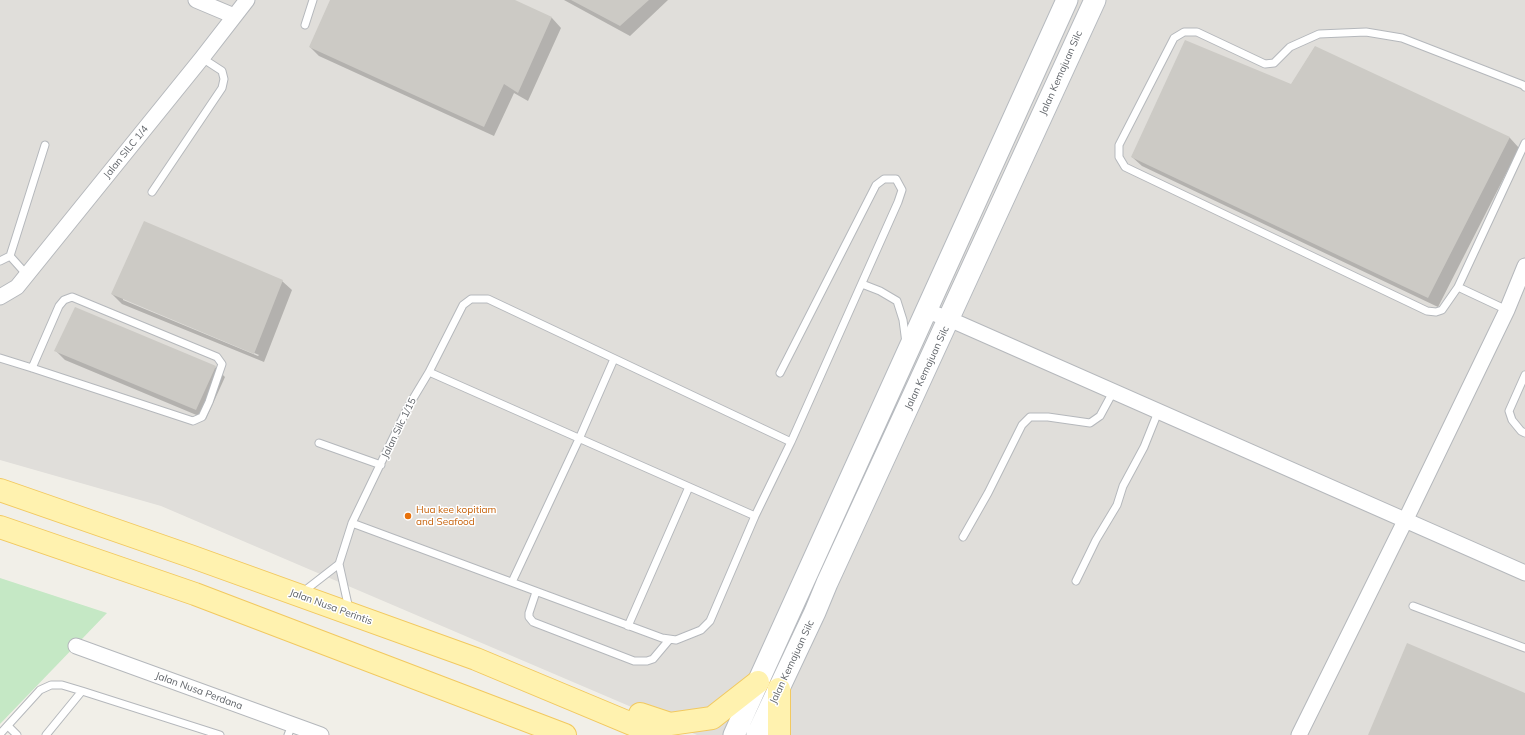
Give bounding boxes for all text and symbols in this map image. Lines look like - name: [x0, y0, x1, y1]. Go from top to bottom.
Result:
- street label: Jalan Kemajuan Silc: [1037, 29, 1085, 117]
- street label: Jalan SILC 1/4: [101, 123, 151, 181]
- street label: Jalan Kemajuan Silc: [902, 324, 952, 412]
- street label: Jalan Silc 1/15: [379, 396, 419, 460]
- place label: Hua kee kopitiam and Seafood: [416, 504, 496, 528]
- marker: Hua kee kopitiam and Seafood: [403, 511, 413, 521]
- street label: Jalan Nusa Perintis: [288, 586, 374, 628]
- street label: Jalan Kemajuan Silc: [767, 618, 817, 706]
- street label: Jalan Nusa Perdana: [154, 670, 244, 712]

